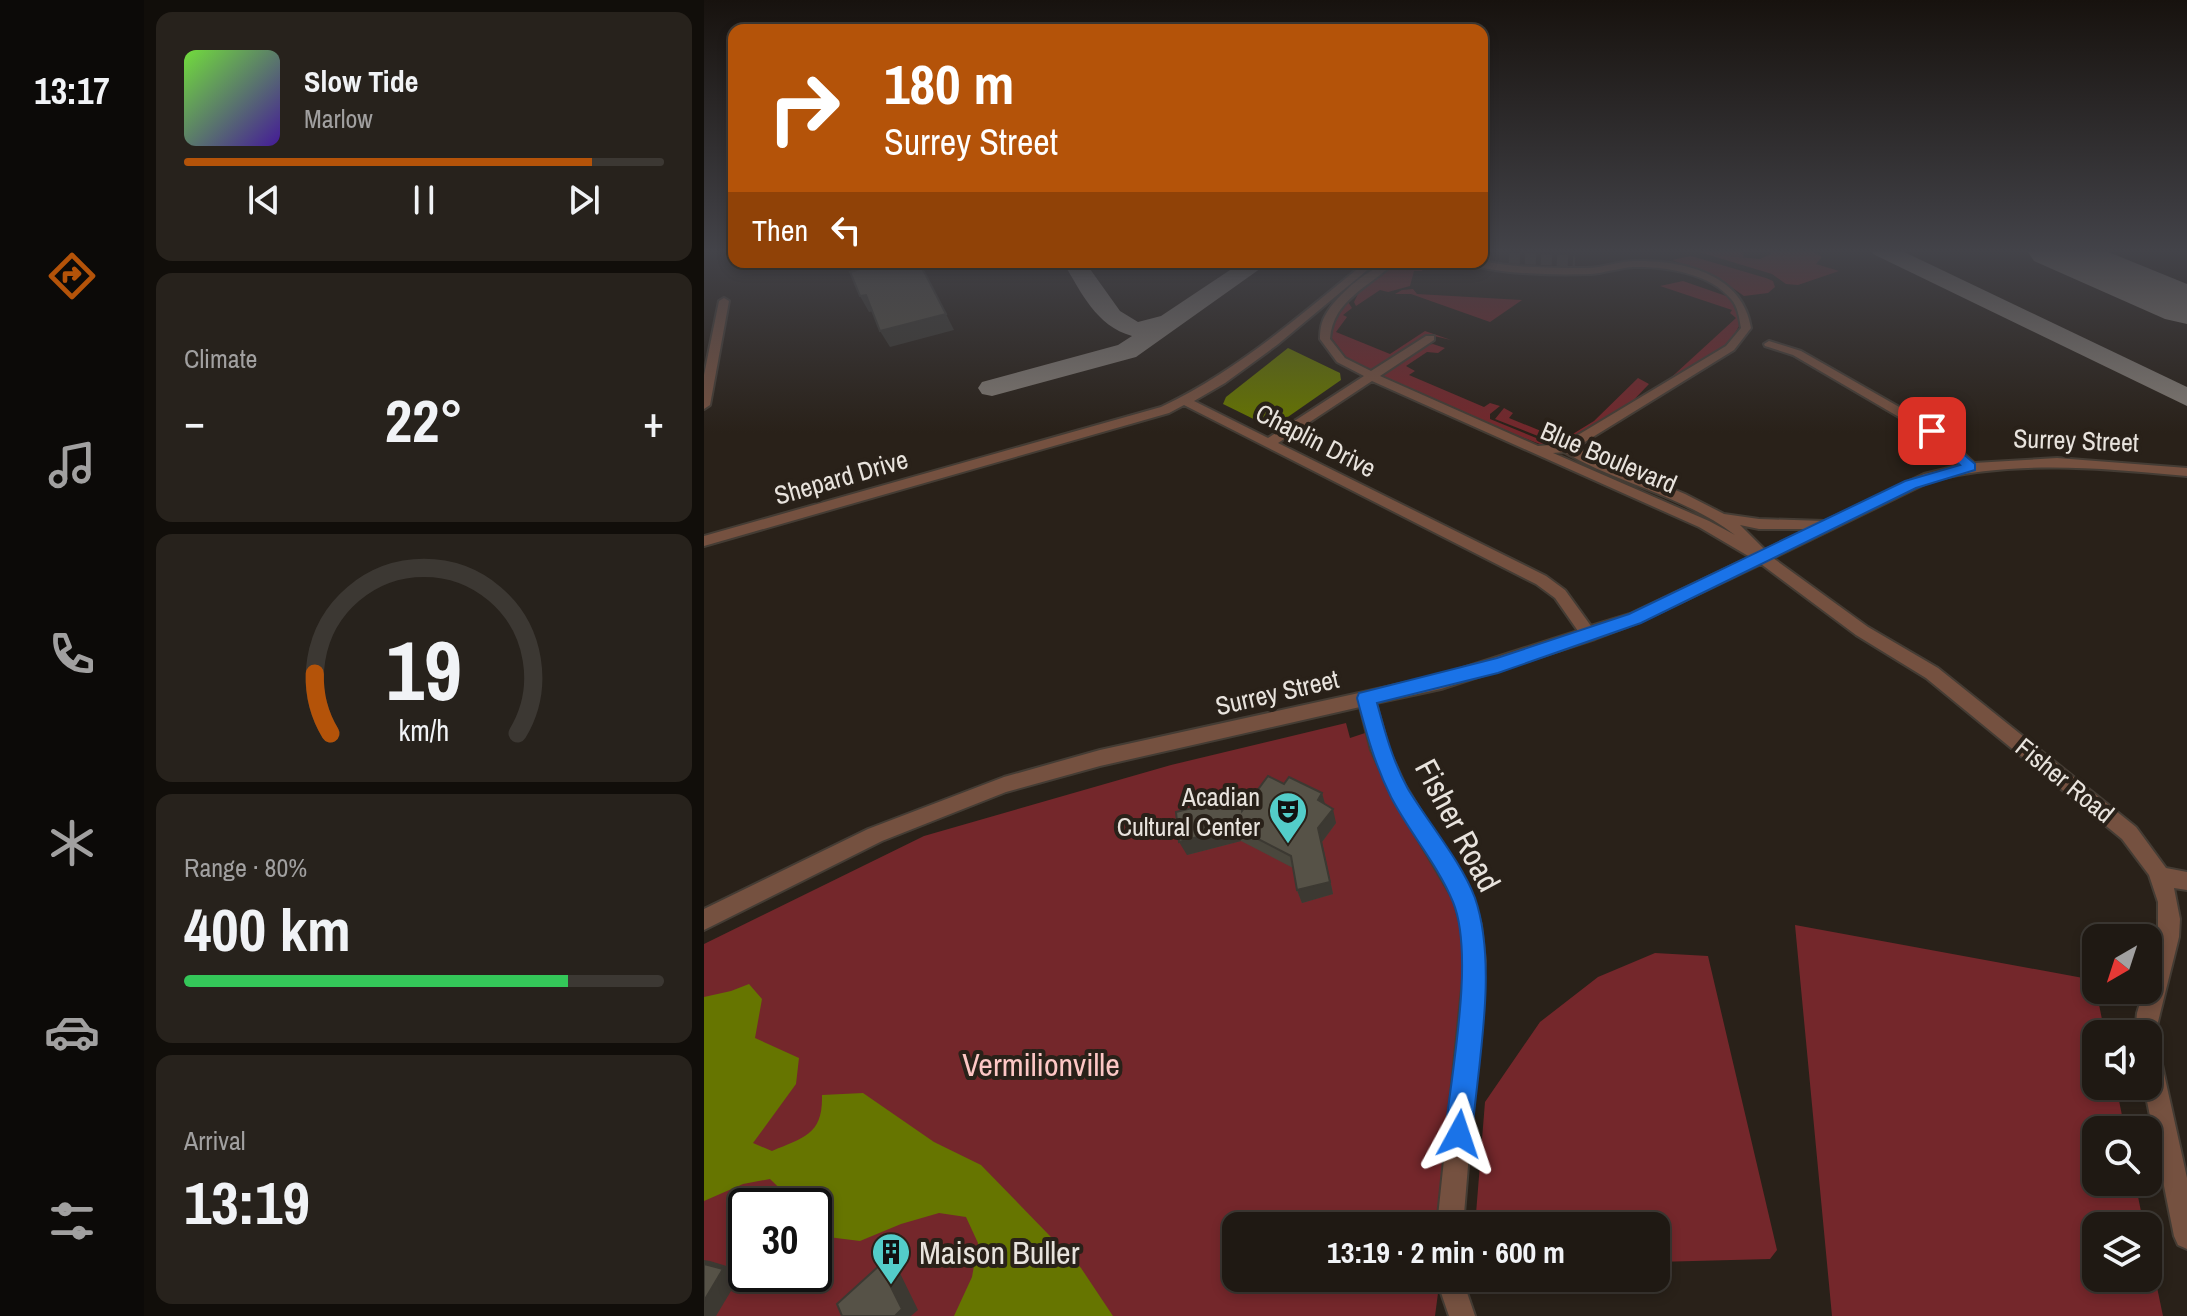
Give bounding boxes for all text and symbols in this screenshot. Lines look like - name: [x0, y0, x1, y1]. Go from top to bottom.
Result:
- text: 180 m: [884, 46, 1014, 121]
- icon: right: [752, 56, 856, 160]
- text: Slow Tide: [304, 61, 418, 101]
- text: 13:17: [34, 67, 110, 115]
- text: Marlow: [304, 101, 373, 136]
- text: Surrey Street: [884, 118, 1058, 166]
- icon: previous: [242, 178, 286, 222]
- icon: pause: [402, 178, 446, 222]
- icon: next: [562, 178, 606, 222]
- icon: left: [824, 208, 868, 252]
- text: Then: [752, 210, 808, 250]
- icon: directions: [44, 248, 100, 304]
- text: Climate: [184, 341, 257, 376]
- text: 22°: [385, 380, 463, 461]
- text: −: [184, 391, 205, 451]
- text: +: [643, 391, 664, 451]
- street label: Chaplin Drive: [1250, 395, 1382, 485]
- pin: [1898, 397, 1966, 465]
- icon: arrive: [1910, 409, 1954, 453]
- street label: Blue Boulevard: [1536, 413, 1682, 501]
- street label: Surrey Street: [2013, 420, 2139, 460]
- icon: music: [44, 437, 100, 493]
- street label: Shepard Drive: [770, 441, 912, 513]
- text: 19: [386, 614, 462, 726]
- icon: phone: [44, 626, 100, 682]
- street label: Surrey Street: [1212, 661, 1342, 723]
- text: km/h: [399, 711, 449, 750]
- street label: Fisher Road: [2008, 729, 2122, 831]
- street label: Fisher Road: [1405, 751, 1511, 899]
- place label: Acadian Cultural Center: [1117, 779, 1260, 844]
- theatre icon: Acadian Cultural Center: [1267, 790, 1309, 845]
- icon: climate: [44, 815, 100, 871]
- text: Range · 80%: [184, 850, 307, 885]
- text: 400 km: [184, 889, 351, 970]
- north arrow: [2082, 924, 2162, 1004]
- map controls: [2082, 924, 2162, 1292]
- icon: car: [44, 1004, 100, 1060]
- button: sound: [2082, 1020, 2162, 1100]
- park label: Vermilionville: [962, 1043, 1120, 1086]
- position arrow: [1417, 1092, 1501, 1176]
- button: search: [2082, 1116, 2162, 1196]
- text: Arrival: [184, 1123, 246, 1158]
- text: 13:19: [184, 1162, 310, 1243]
- speed limit sign: 30: [728, 1188, 832, 1292]
- icon: filters: [44, 1193, 100, 1249]
- button: layers: [2082, 1212, 2162, 1292]
- building icon: Maison Buller: [870, 1231, 912, 1286]
- place label: Maison Buller: [919, 1231, 1080, 1274]
- text: 13:19 · 2 min · 600 m: [1327, 1232, 1565, 1272]

